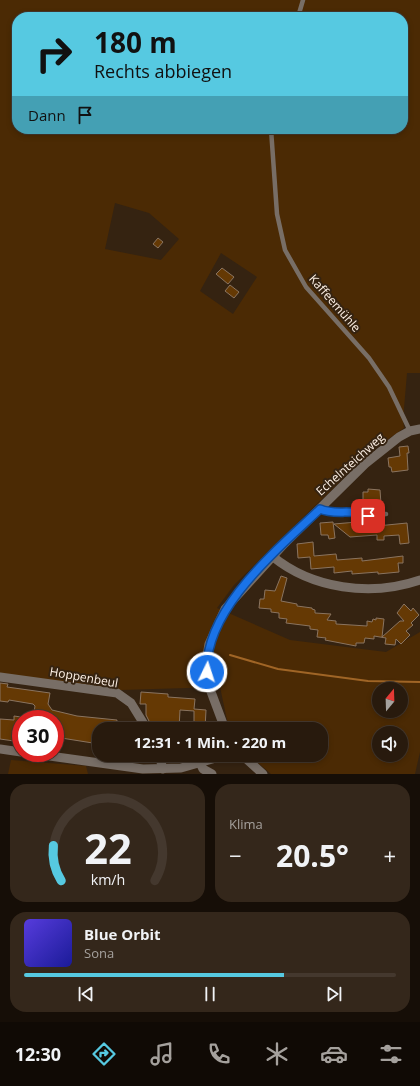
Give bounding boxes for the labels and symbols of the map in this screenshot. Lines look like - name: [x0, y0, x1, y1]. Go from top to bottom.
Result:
- street label: Kaffeemühle: [305, 271, 365, 336]
- street label: Echelnteichweg: [312, 428, 388, 499]
- pin: [351, 499, 385, 533]
- position arrow: [186, 651, 228, 693]
- street label: Hoppenbeul: [48, 663, 120, 691]
- north arrow: [372, 682, 408, 718]
- speed limit sign: 30: [12, 710, 64, 762]

